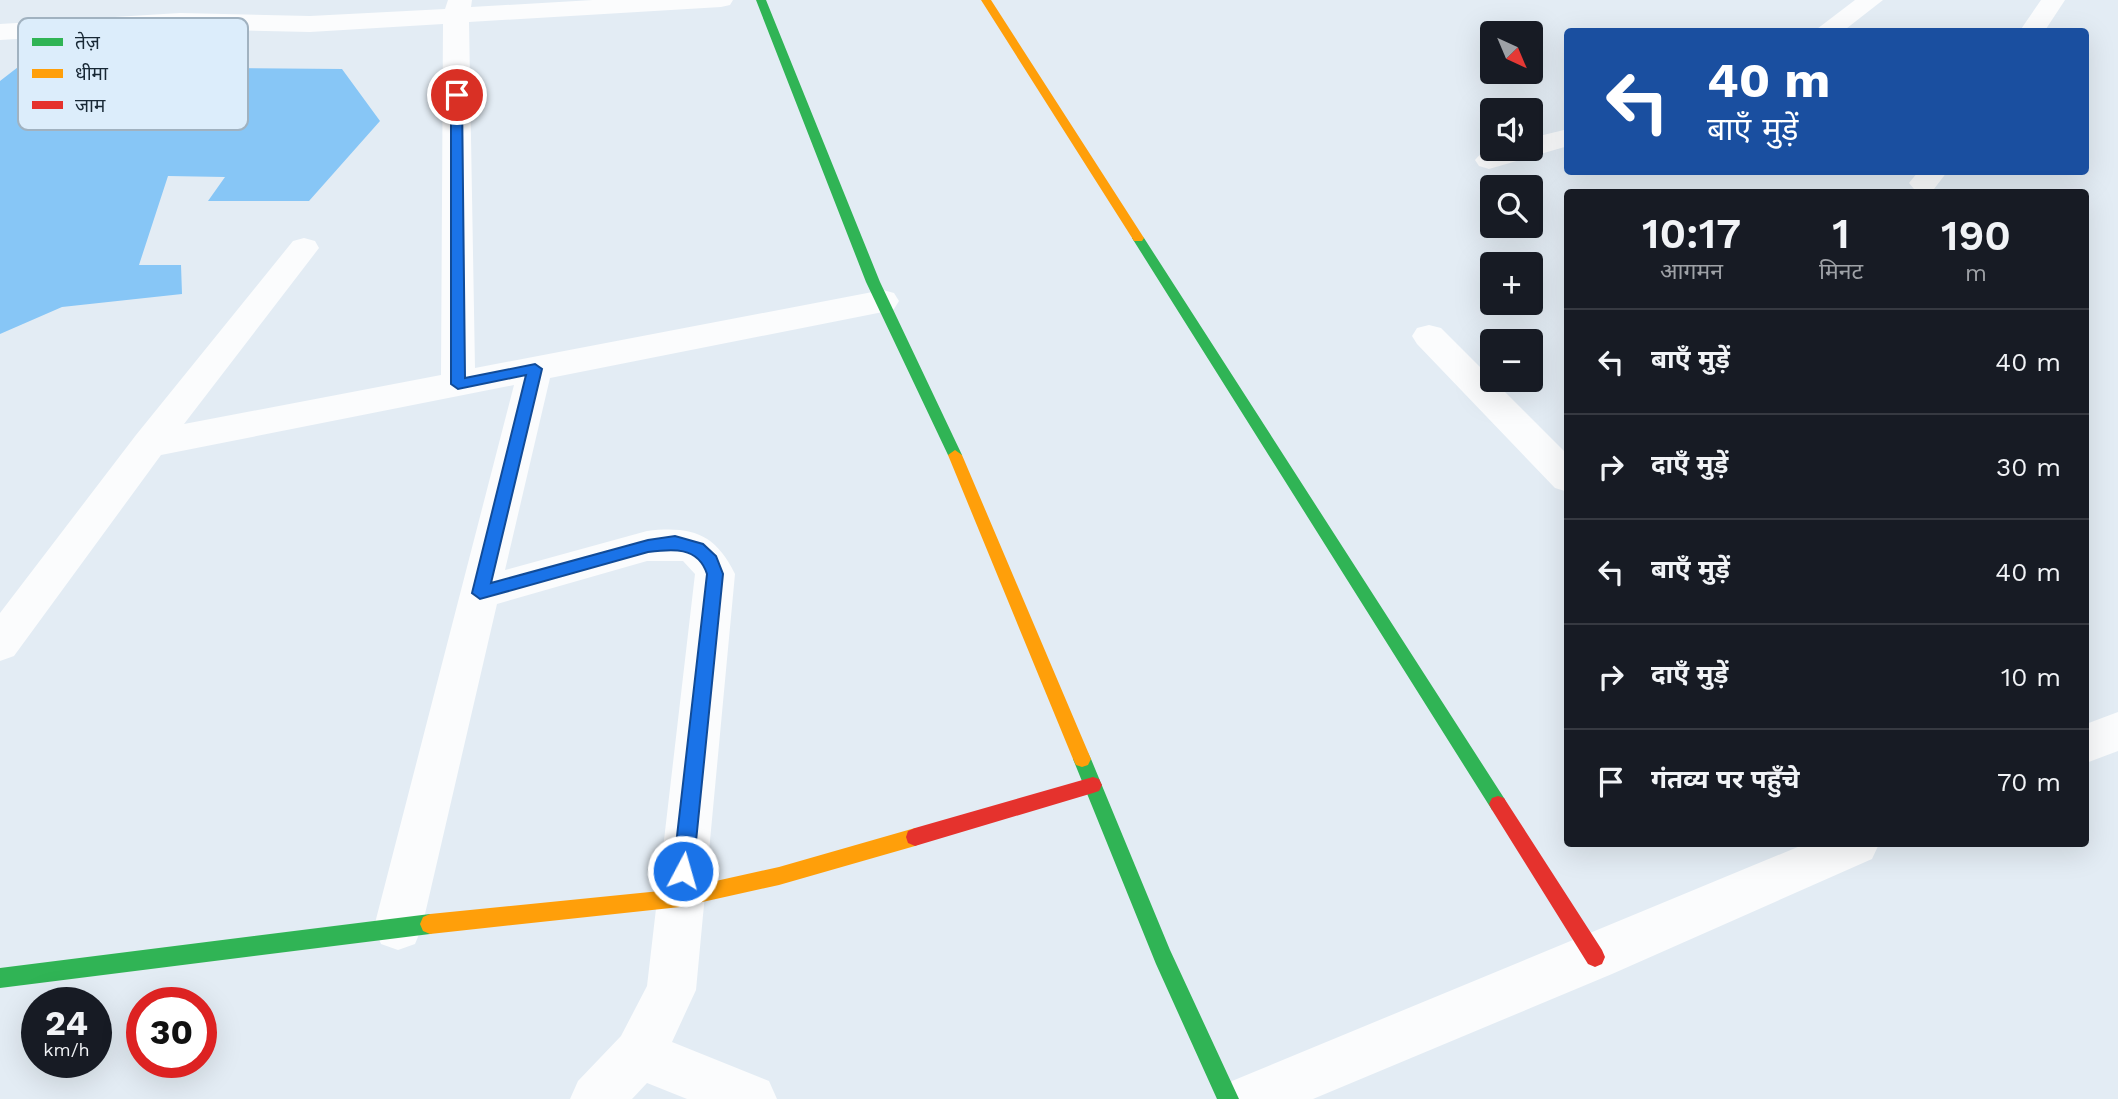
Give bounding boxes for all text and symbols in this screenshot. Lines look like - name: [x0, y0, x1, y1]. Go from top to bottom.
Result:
- legend: [18, 18, 248, 130]
- north arrow: [1480, 21, 1544, 84]
- map controls: [1480, 21, 1543, 392]
- text: तेज़: [75, 31, 101, 54]
- text: 40 m: [1707, 51, 1830, 109]
- icon: left: [1592, 56, 1683, 147]
- text: धीमा: [75, 62, 109, 85]
- pin: [427, 65, 487, 125]
- icon: arrive: [438, 76, 476, 114]
- text: जाम: [75, 94, 106, 117]
- button: sound: [1480, 98, 1543, 161]
- text: बाएँ मुड़ें: [1707, 110, 1798, 148]
- button: search: [1480, 175, 1543, 238]
- text: 10:17: [1642, 209, 1741, 258]
- text: 1: [1832, 209, 1850, 258]
- text: 190: [1941, 211, 2011, 260]
- button: +: [1480, 252, 1543, 315]
- text: आगमन: [1660, 258, 1723, 285]
- text: मिनट: [1819, 258, 1863, 285]
- text: m: [1965, 260, 1987, 287]
- button: −: [1480, 329, 1543, 392]
- icon: left: [1592, 343, 1630, 381]
- text: बाएँ मुड़ें: [1651, 344, 1730, 374]
- text: 40 m: [1995, 347, 2061, 377]
- icon: right: [1592, 448, 1630, 486]
- text: दाएँ मुड़ें: [1651, 449, 1728, 479]
- text: 30 m: [1996, 452, 2061, 482]
- icon: left: [1592, 553, 1630, 591]
- text: बाएँ मुड़ें: [1651, 554, 1730, 584]
- text: 40 m: [1995, 557, 2061, 587]
- icon: right: [1592, 658, 1630, 696]
- text: दाएँ मुड़ें: [1651, 659, 1728, 689]
- text: 10 m: [2001, 662, 2061, 692]
- icon: arrive: [1592, 763, 1630, 801]
- text: गंतव्य पर पहुँचे: [1651, 764, 1800, 794]
- text: 70 m: [1997, 767, 2061, 797]
- position arrow: [646, 834, 720, 908]
- speed limit sign: 30: [126, 987, 217, 1078]
- text: 24: [45, 1002, 88, 1044]
- text: km/h: [43, 1039, 90, 1060]

